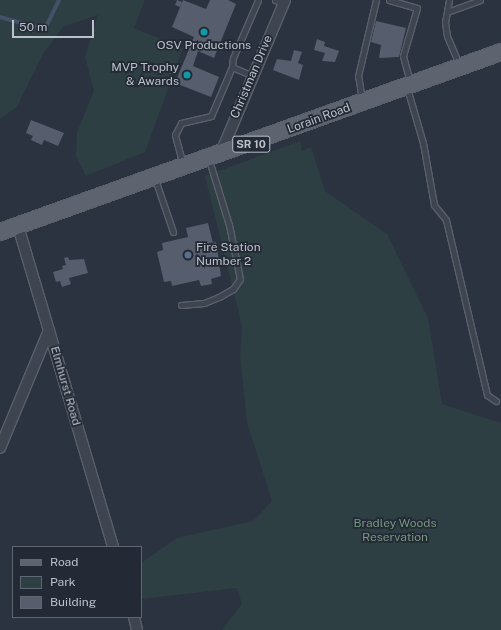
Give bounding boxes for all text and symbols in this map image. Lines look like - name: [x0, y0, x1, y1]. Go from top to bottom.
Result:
- scale bar: [14, 12, 96, 38]
- text: 50 m: [19, 20, 47, 34]
- marker: OSV Productions: [199, 27, 209, 37]
- street label: Christman Drive: [228, 33, 276, 121]
- place label: OSV Productions: [157, 39, 251, 53]
- place label: MVP Trophy & Awards: [111, 61, 179, 89]
- marker: MVP Trophy & Awards: [182, 70, 192, 80]
- street label: Lorain Road: [286, 101, 352, 137]
- road number: SR 10: [232, 135, 270, 153]
- place label: Fire Station Number 2: [196, 241, 261, 269]
- marker: Fire Station Number 2: [183, 250, 193, 260]
- street label: Elmhurst Road: [47, 345, 83, 427]
- park label: Bradley Woods Reservation: [353, 517, 437, 545]
- legend: [12, 546, 142, 618]
- text: Road: [50, 555, 78, 569]
- text: Park: [50, 575, 76, 589]
- text: Building: [50, 595, 96, 609]

